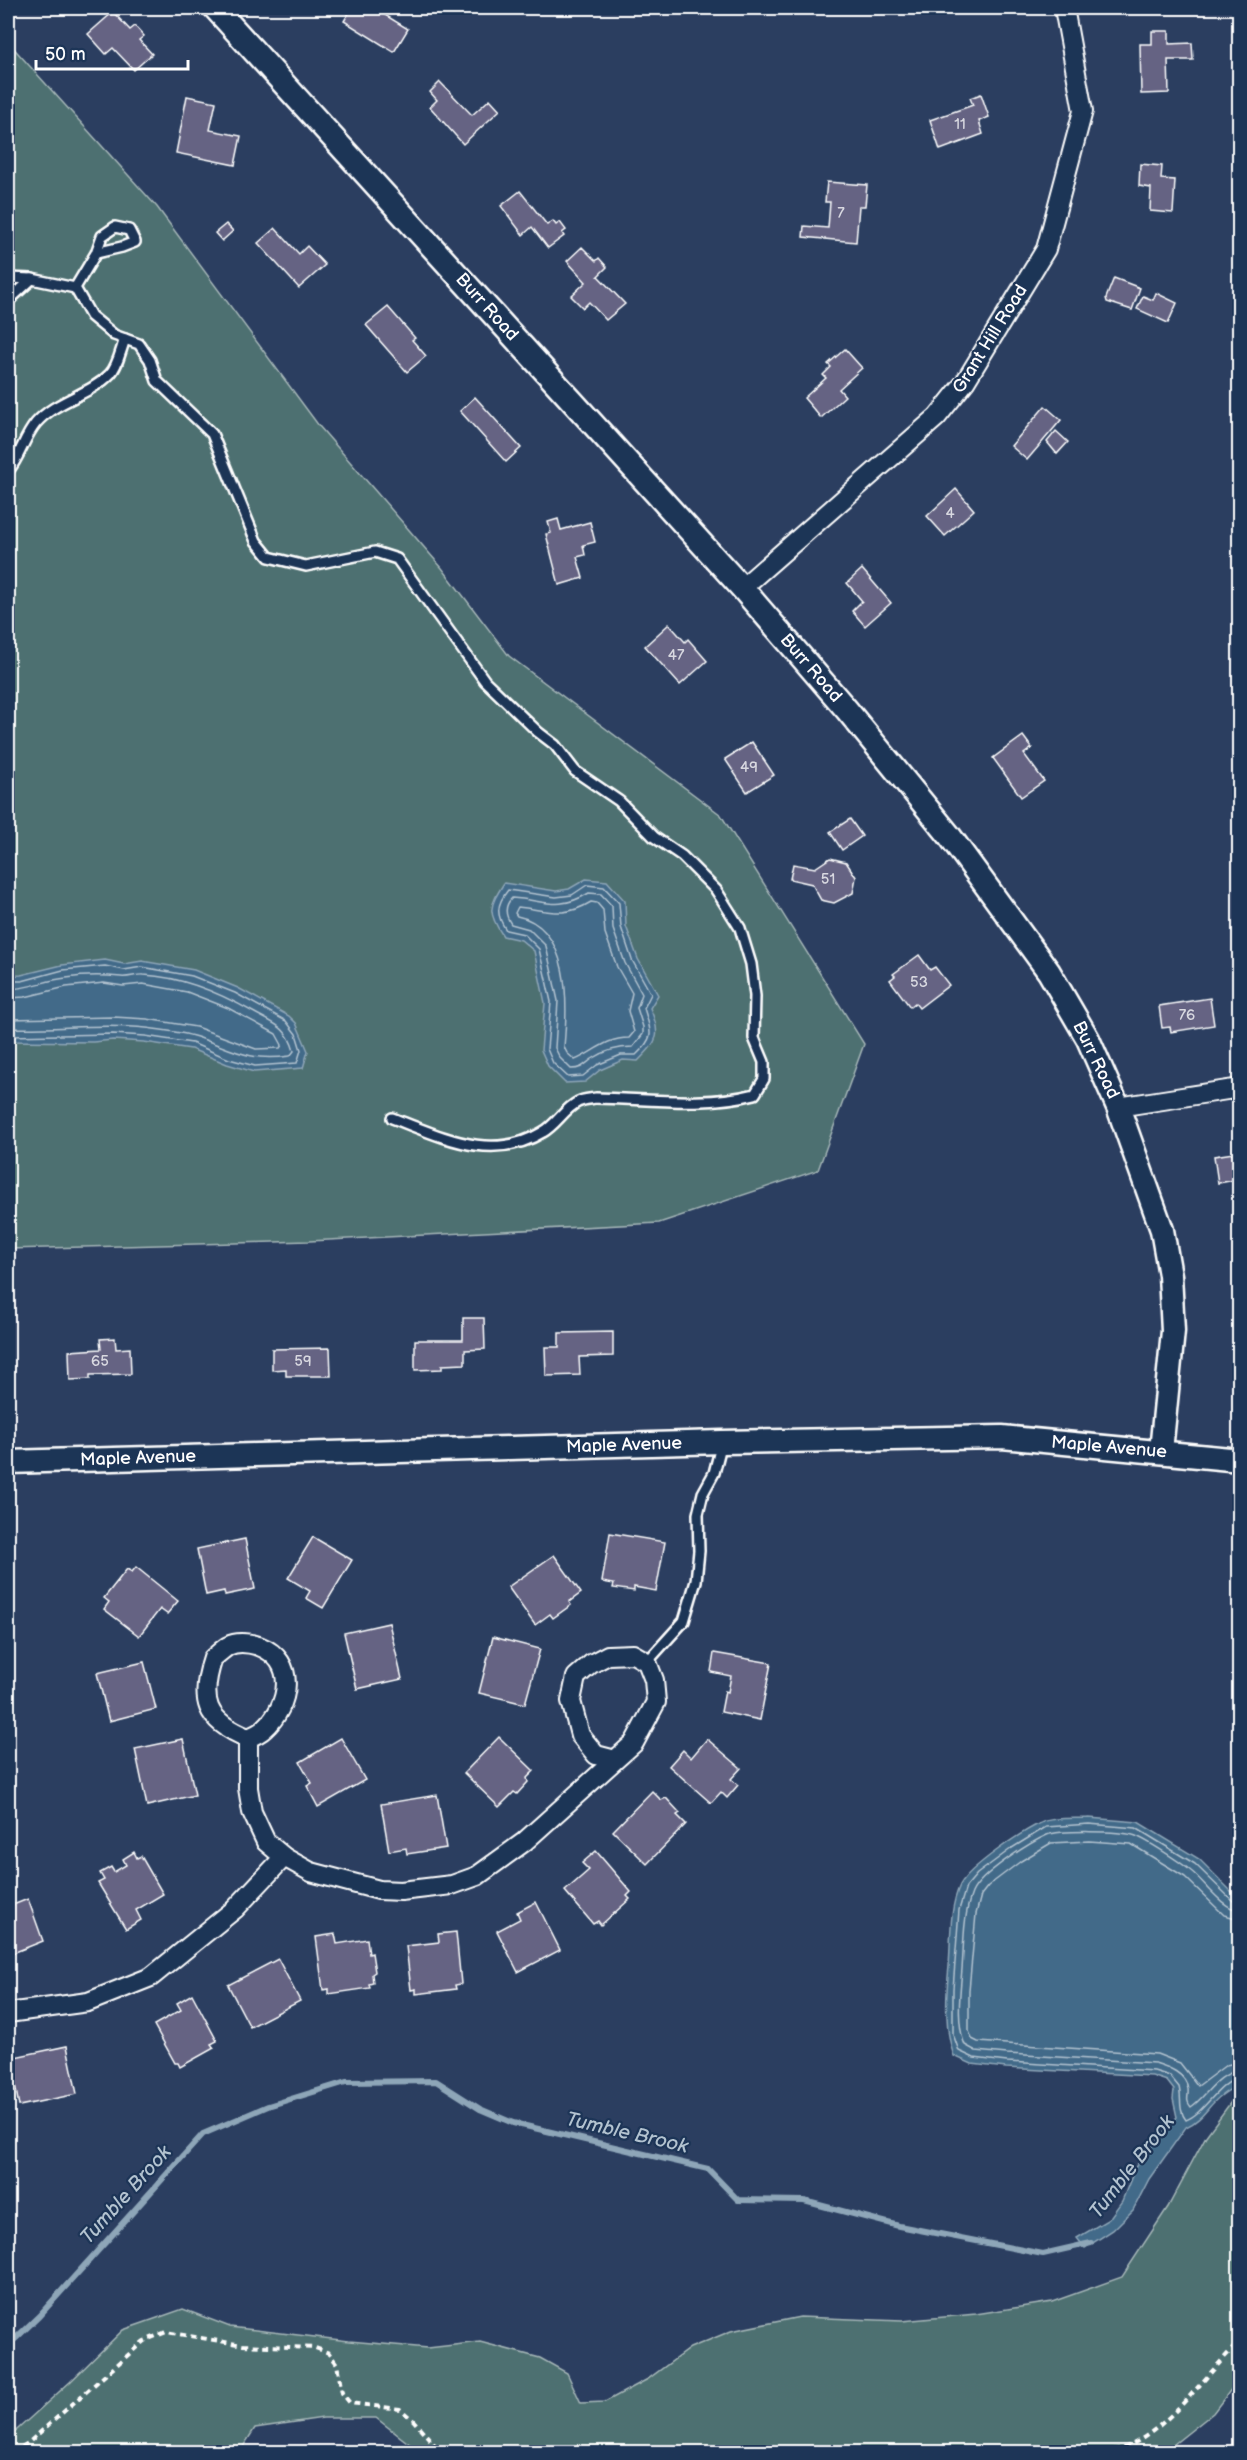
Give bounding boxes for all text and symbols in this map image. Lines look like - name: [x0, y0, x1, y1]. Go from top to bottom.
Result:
- scale bar: [36, 33, 188, 71]
- text: 50 m: [45, 44, 86, 65]
- house number: 11: [954, 115, 966, 134]
- house number: 7: [837, 204, 845, 223]
- street label: Burr Road: [451, 269, 523, 345]
- street label: Grant Hill Road: [948, 281, 1032, 397]
- house number: 4: [945, 504, 955, 523]
- street label: Burr Road: [776, 630, 846, 706]
- house number: 47: [668, 646, 685, 665]
- house number: 49: [740, 758, 758, 777]
- house number: 51: [821, 870, 835, 889]
- house number: 53: [910, 973, 928, 992]
- house number: 76: [1179, 1006, 1195, 1025]
- street label: Burr Road: [1068, 1018, 1124, 1102]
- house number: 65: [91, 1352, 109, 1371]
- house number: 59: [294, 1352, 312, 1371]
- street label: Maple Avenue: [1050, 1431, 1168, 1463]
- street label: Maple Avenue: [566, 1432, 683, 1458]
- street label: Maple Avenue: [80, 1445, 197, 1471]
- water label: Tumble Brook: [564, 2107, 692, 2159]
- water label: Tumble Brook: [1084, 2110, 1181, 2223]
- water label: Tumble Brook: [75, 2140, 177, 2249]

